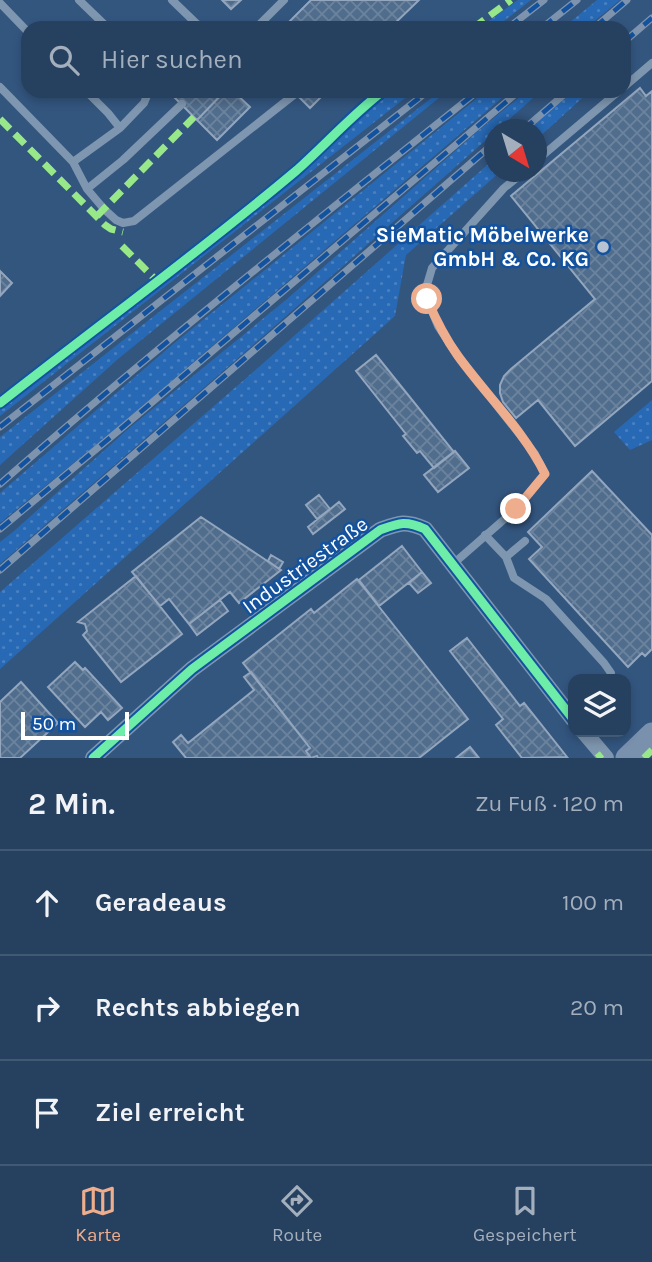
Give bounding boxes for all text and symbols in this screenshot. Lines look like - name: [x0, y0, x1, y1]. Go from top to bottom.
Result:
- search box: [21, 21, 631, 98]
- icon: search: [45, 41, 83, 79]
- text: Hier suchen: [101, 44, 243, 75]
- north arrow: [484, 119, 547, 182]
- place label: SieMatic Möbelwerke GmbH & Co. KG: [376, 223, 589, 271]
- marker: SieMatic Möbelwerke GmbH & Co. KG: [595, 239, 611, 255]
- route start: [411, 283, 442, 314]
- route end: [500, 493, 531, 524]
- street label: Industriestraße: [238, 511, 372, 619]
- map controls: [568, 674, 631, 737]
- button: layers: [568, 674, 631, 737]
- scale bar: [21, 709, 130, 741]
- text: 50 m: [32, 713, 76, 735]
- text: 2 Min.: [28, 786, 115, 822]
- text: Zu Fuß · 120 m: [475, 790, 624, 817]
- icon: ahead: [28, 884, 66, 922]
- text: Geradeaus: [95, 887, 227, 918]
- text: 100 m: [562, 889, 624, 916]
- icon: right: [28, 989, 66, 1027]
- text: Rechts abbiegen: [95, 992, 301, 1023]
- text: 20 m: [570, 994, 624, 1021]
- icon: arrive: [28, 1094, 66, 1132]
- text: Ziel erreicht: [95, 1097, 245, 1128]
- tab: Karte: [75, 1182, 121, 1246]
- tab: Route: [272, 1182, 322, 1246]
- tab: Gespeichert: [473, 1182, 577, 1246]

